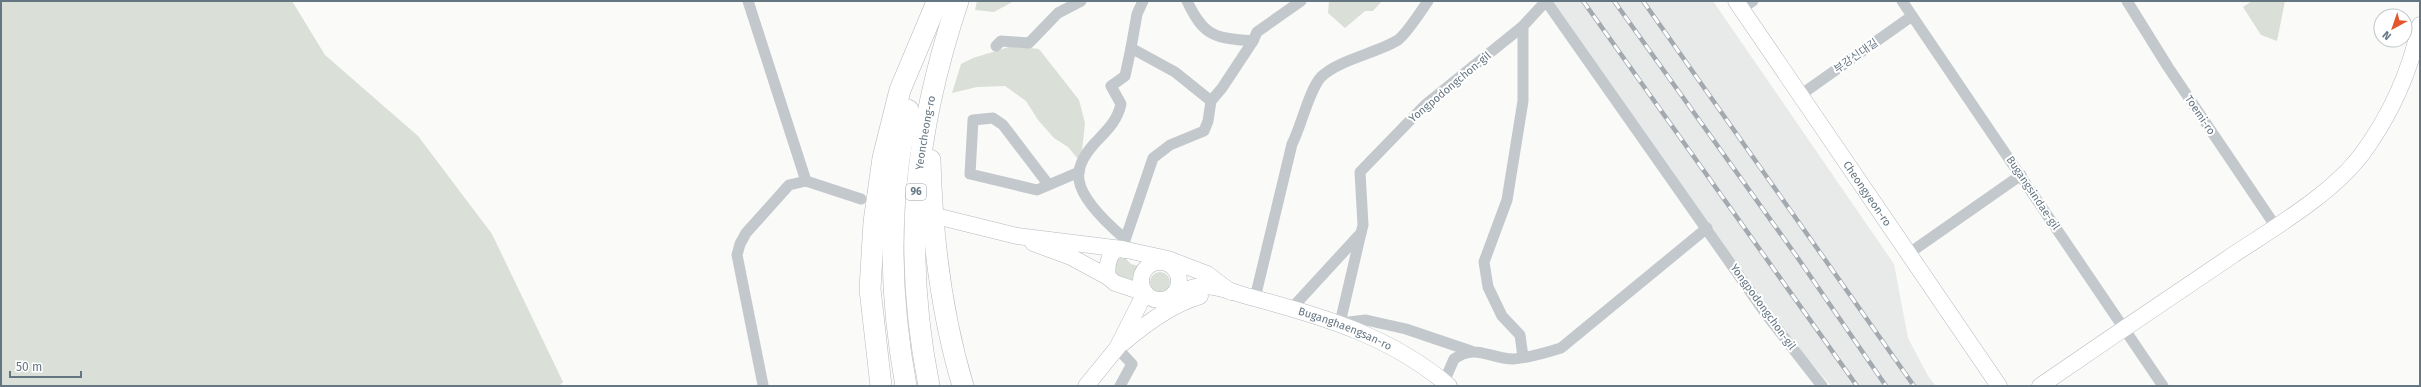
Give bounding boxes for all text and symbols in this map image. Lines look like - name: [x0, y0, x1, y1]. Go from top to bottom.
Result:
- north arrow: [2373, 8, 2413, 48]
- text: N: [2380, 28, 2394, 43]
- street label: 부강신대길: [1832, 36, 1880, 76]
- street label: Yongpodongchon-gil: [1406, 49, 1494, 125]
- street label: Toemi-ro: [2182, 93, 2218, 137]
- street label: Yeoncheong-ro: [913, 94, 938, 171]
- street label: Bugangsindae-gil: [2003, 154, 2063, 232]
- street label: Cheongyeon-ro: [1841, 158, 1894, 229]
- road number: 96: [906, 184, 926, 200]
- street label: Yongpodongchon-gil: [1727, 262, 1799, 352]
- street label: Buganghaengsan-ro: [1297, 304, 1394, 353]
- scale bar: [10, 353, 81, 379]
- text: 50 m: [16, 360, 42, 374]

